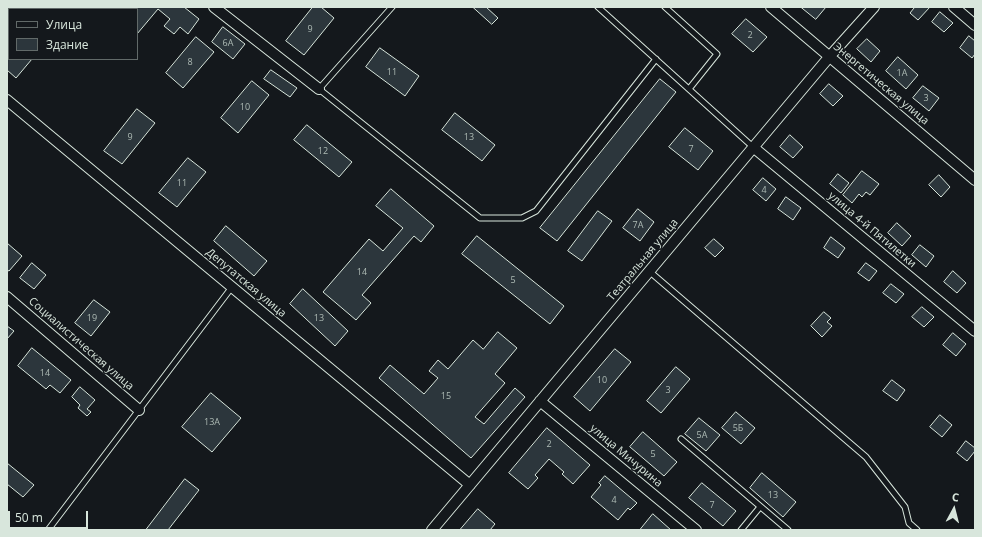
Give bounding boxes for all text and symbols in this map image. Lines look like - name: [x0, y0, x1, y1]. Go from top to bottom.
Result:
- legend: [8, 8, 138, 60]
- text: Улица: [46, 16, 82, 33]
- house number: 9: [307, 24, 313, 34]
- house number: 2: [747, 30, 753, 40]
- text: Здание: [46, 36, 89, 53]
- house number: 6А: [223, 38, 233, 48]
- street label: Энергетическая улица: [831, 40, 931, 128]
- house number: 8: [187, 57, 193, 67]
- house number: 11: [387, 67, 397, 77]
- house number: 1А: [897, 68, 907, 78]
- house number: 3: [923, 93, 929, 103]
- house number: 10: [240, 102, 250, 112]
- house number: 9: [127, 132, 133, 142]
- house number: 13: [464, 132, 474, 142]
- house number: 7: [688, 144, 694, 154]
- house number: 12: [318, 146, 328, 156]
- house number: 11: [177, 178, 187, 188]
- house number: 4: [761, 185, 767, 195]
- street label: улица 4-й Пятилетки: [825, 189, 919, 271]
- street label: Театральная улица: [605, 216, 681, 304]
- house number: 7А: [633, 220, 643, 230]
- street label: Депутатская улица: [203, 246, 289, 320]
- house number: 14: [357, 267, 367, 277]
- house number: 5: [510, 275, 516, 285]
- street label: Социалистическая улица: [26, 295, 136, 393]
- house number: 19: [87, 313, 97, 323]
- house number: 13: [314, 313, 324, 323]
- house number: 14: [40, 368, 50, 378]
- house number: 10: [597, 375, 607, 385]
- house number: 3: [665, 385, 671, 395]
- house number: 15: [441, 391, 451, 401]
- house number: 13А: [204, 417, 220, 427]
- street label: улица Мичурина: [587, 422, 665, 490]
- house number: 5Б: [733, 423, 743, 433]
- house number: 5А: [697, 430, 707, 440]
- house number: 2: [546, 439, 552, 449]
- house number: 5: [650, 449, 656, 459]
- north arrow: [934, 489, 974, 529]
- text: С: [951, 489, 960, 504]
- house number: 13: [768, 490, 778, 500]
- house number: 4: [611, 495, 617, 505]
- house number: 7: [709, 500, 715, 510]
- scale bar: [10, 503, 90, 529]
- text: 50 m: [15, 509, 43, 526]

